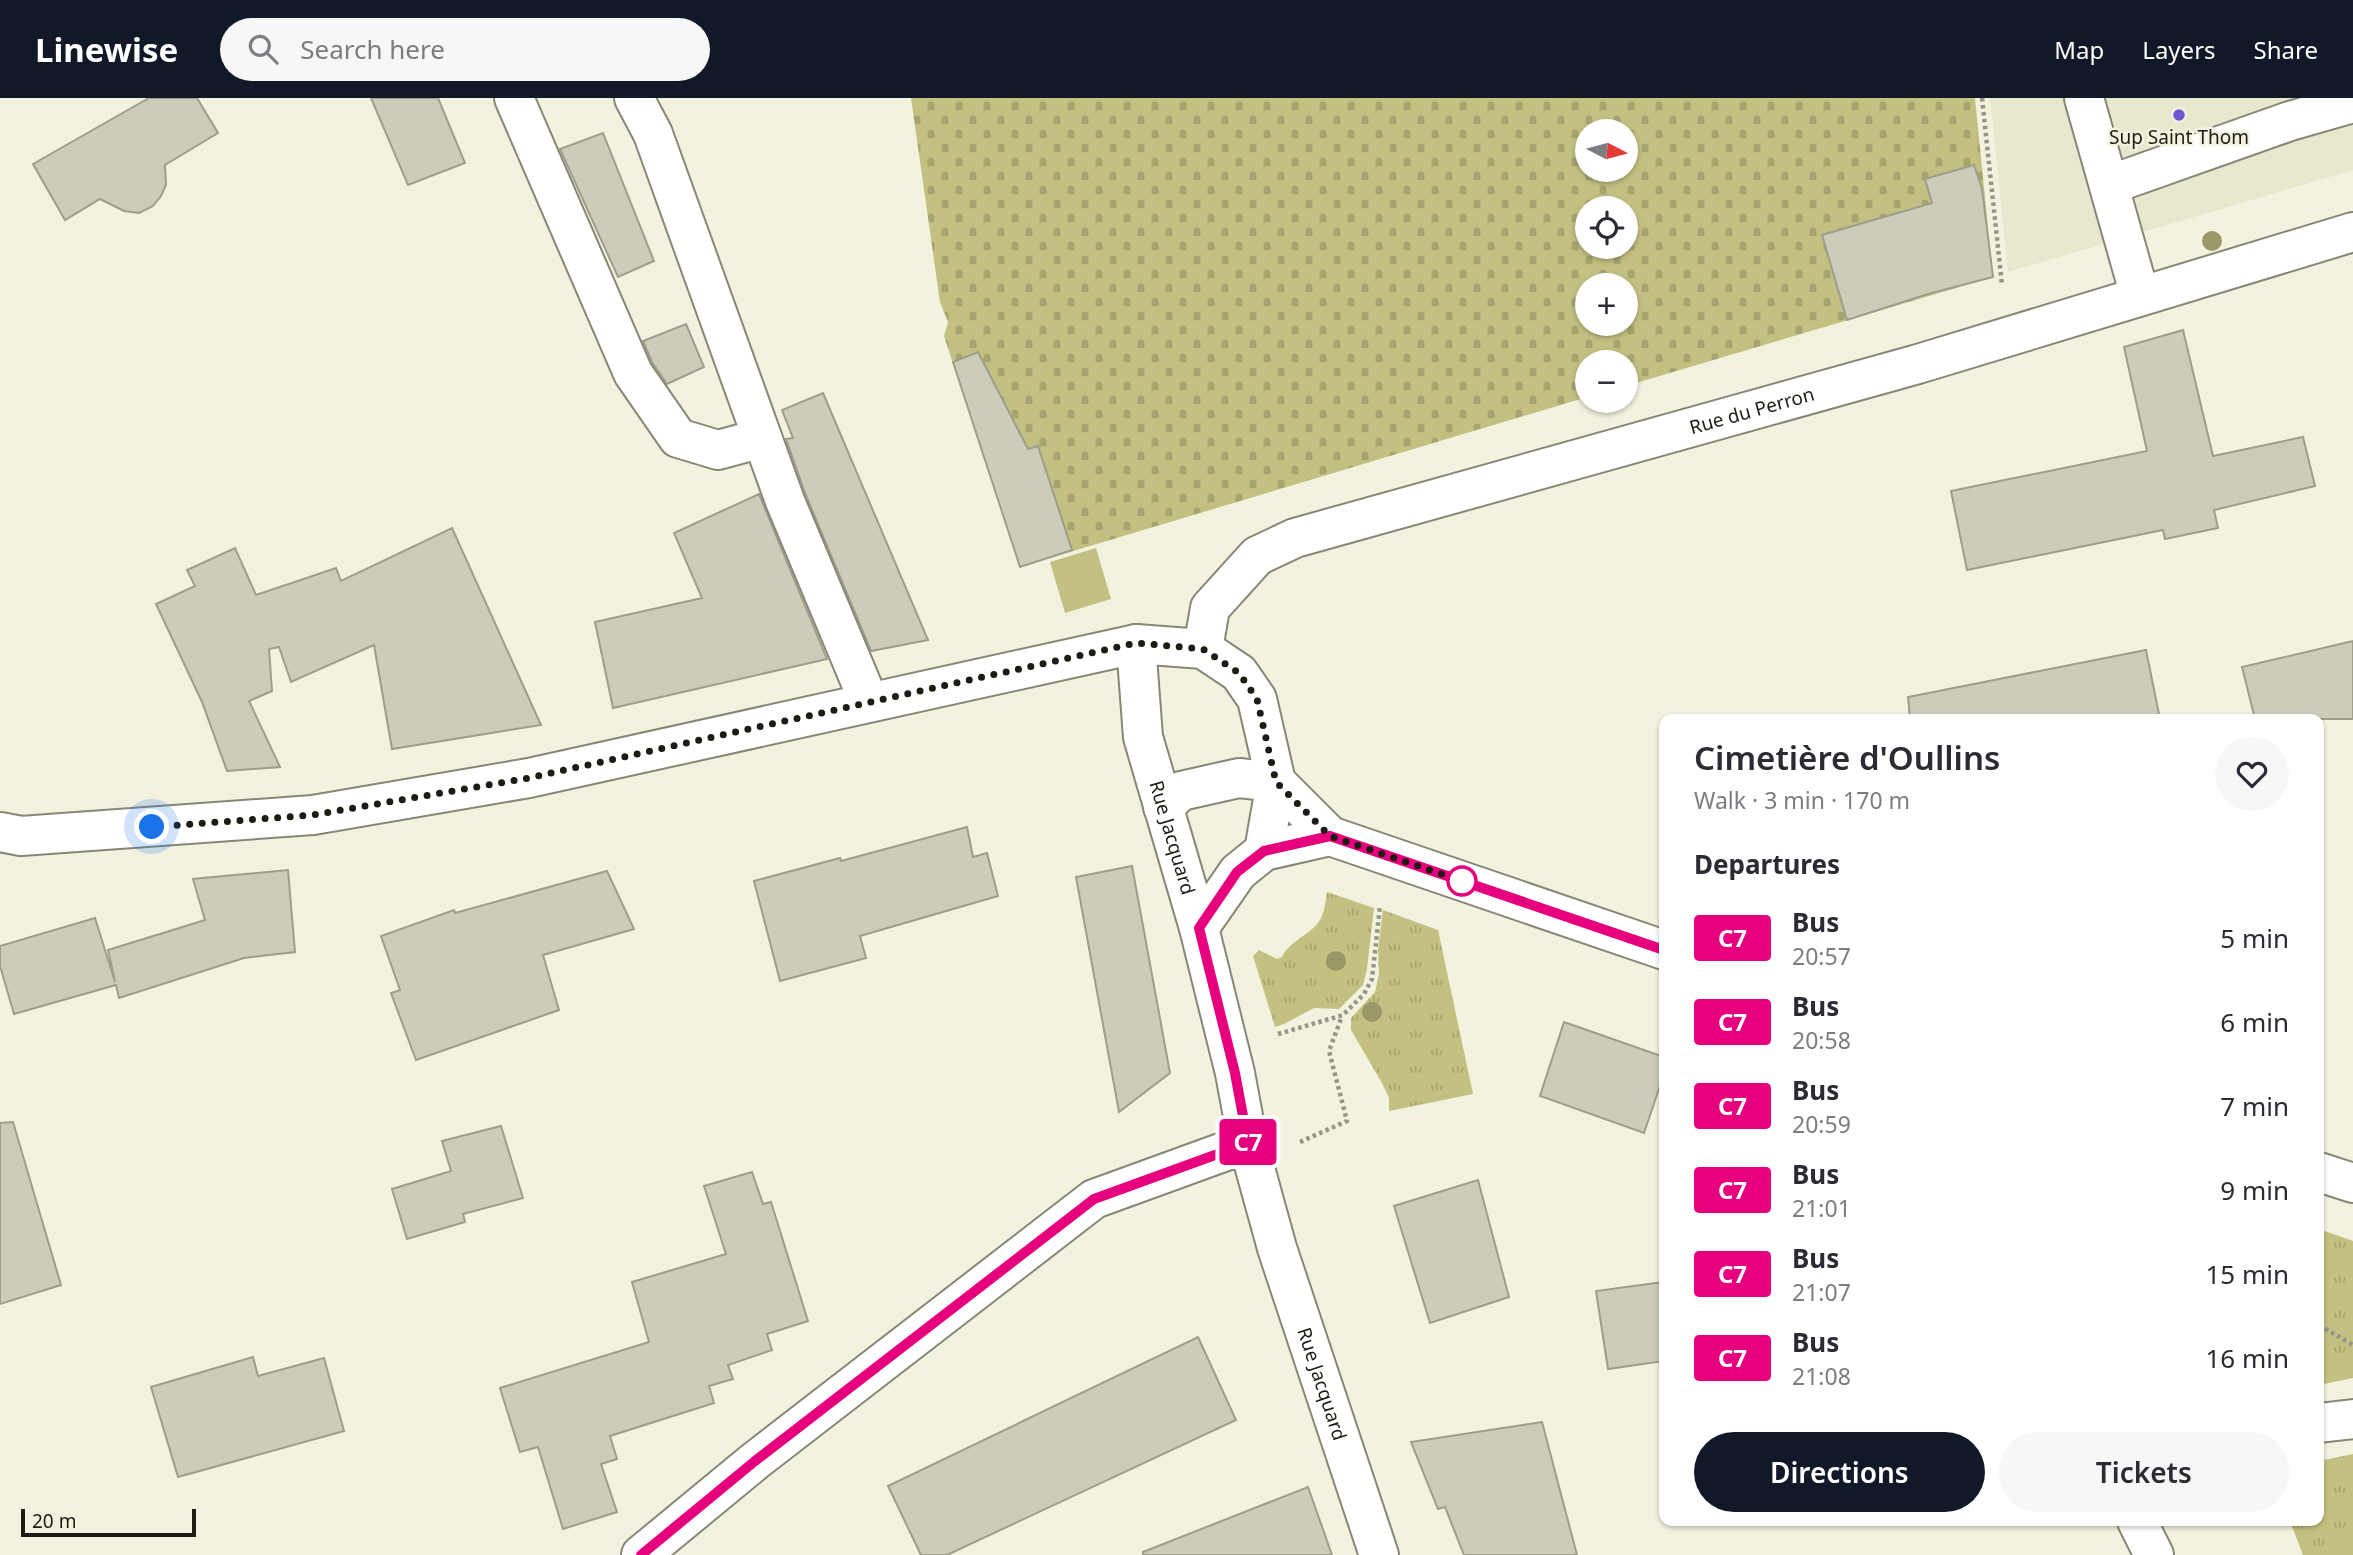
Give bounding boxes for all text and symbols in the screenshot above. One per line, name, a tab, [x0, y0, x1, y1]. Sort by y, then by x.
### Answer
search box	[220, 18, 710, 81]
text: Linewise	[35, 27, 178, 72]
icon: search	[244, 30, 282, 68]
text: Search here	[300, 31, 445, 67]
text: Map	[2054, 33, 2104, 66]
text: Layers	[2142, 33, 2216, 66]
text: Share	[2254, 33, 2318, 66]
marker: Sup Saint Thom	[2171, 107, 2187, 123]
north arrow	[1575, 119, 1638, 182]
map controls	[1575, 119, 1638, 413]
place label: Sup Saint Thom	[2109, 124, 2249, 150]
button: locate	[1575, 196, 1638, 259]
button: +	[1575, 273, 1638, 336]
button: −	[1575, 350, 1638, 413]
street label: Rue du Perron	[1686, 381, 1817, 440]
text: Cimetière d'Oullins	[1694, 735, 2000, 780]
button: heart	[2215, 737, 2289, 811]
street label: Rue Jacquard	[1143, 777, 1201, 898]
text: Walk · 3 min · 170 m	[1694, 784, 1910, 816]
your location	[134, 809, 169, 844]
text: Departures	[1694, 846, 1840, 882]
unlabelled marker	[1447, 866, 1477, 896]
text: Bus	[1792, 904, 1839, 940]
text: 5 min	[2220, 920, 2289, 956]
text: C7	[1718, 921, 1747, 954]
text: 20:57	[1792, 940, 1851, 972]
text: Bus	[1792, 988, 1839, 1024]
text: 6 min	[2220, 1004, 2289, 1040]
text: C7	[1718, 1005, 1747, 1038]
text: 20:58	[1792, 1024, 1851, 1056]
text: Bus	[1792, 1072, 1839, 1108]
text: 7 min	[2220, 1088, 2289, 1124]
text: C7	[1718, 1089, 1747, 1122]
text: 20:59	[1792, 1108, 1851, 1140]
line badge: C7	[1216, 1119, 1280, 1165]
text: C7	[1233, 1125, 1263, 1158]
text: Bus	[1792, 1156, 1839, 1192]
text: 9 min	[2220, 1172, 2289, 1208]
text: C7	[1718, 1173, 1747, 1206]
text: 21:01	[1792, 1192, 1851, 1224]
text: Bus	[1792, 1240, 1839, 1276]
text: 15 min	[2205, 1256, 2289, 1292]
text: C7	[1718, 1257, 1747, 1290]
text: 21:07	[1792, 1276, 1851, 1308]
street label: Rue Jacquard	[1291, 1324, 1353, 1444]
text: Bus	[1792, 1324, 1839, 1360]
text: 16 min	[2205, 1340, 2289, 1376]
text: C7	[1718, 1341, 1747, 1374]
text: 21:08	[1792, 1360, 1851, 1392]
button: Directions	[1694, 1432, 1985, 1512]
button: Tickets	[1999, 1432, 2289, 1512]
scale bar	[21, 1506, 196, 1538]
text: 20 m	[32, 1508, 76, 1534]

